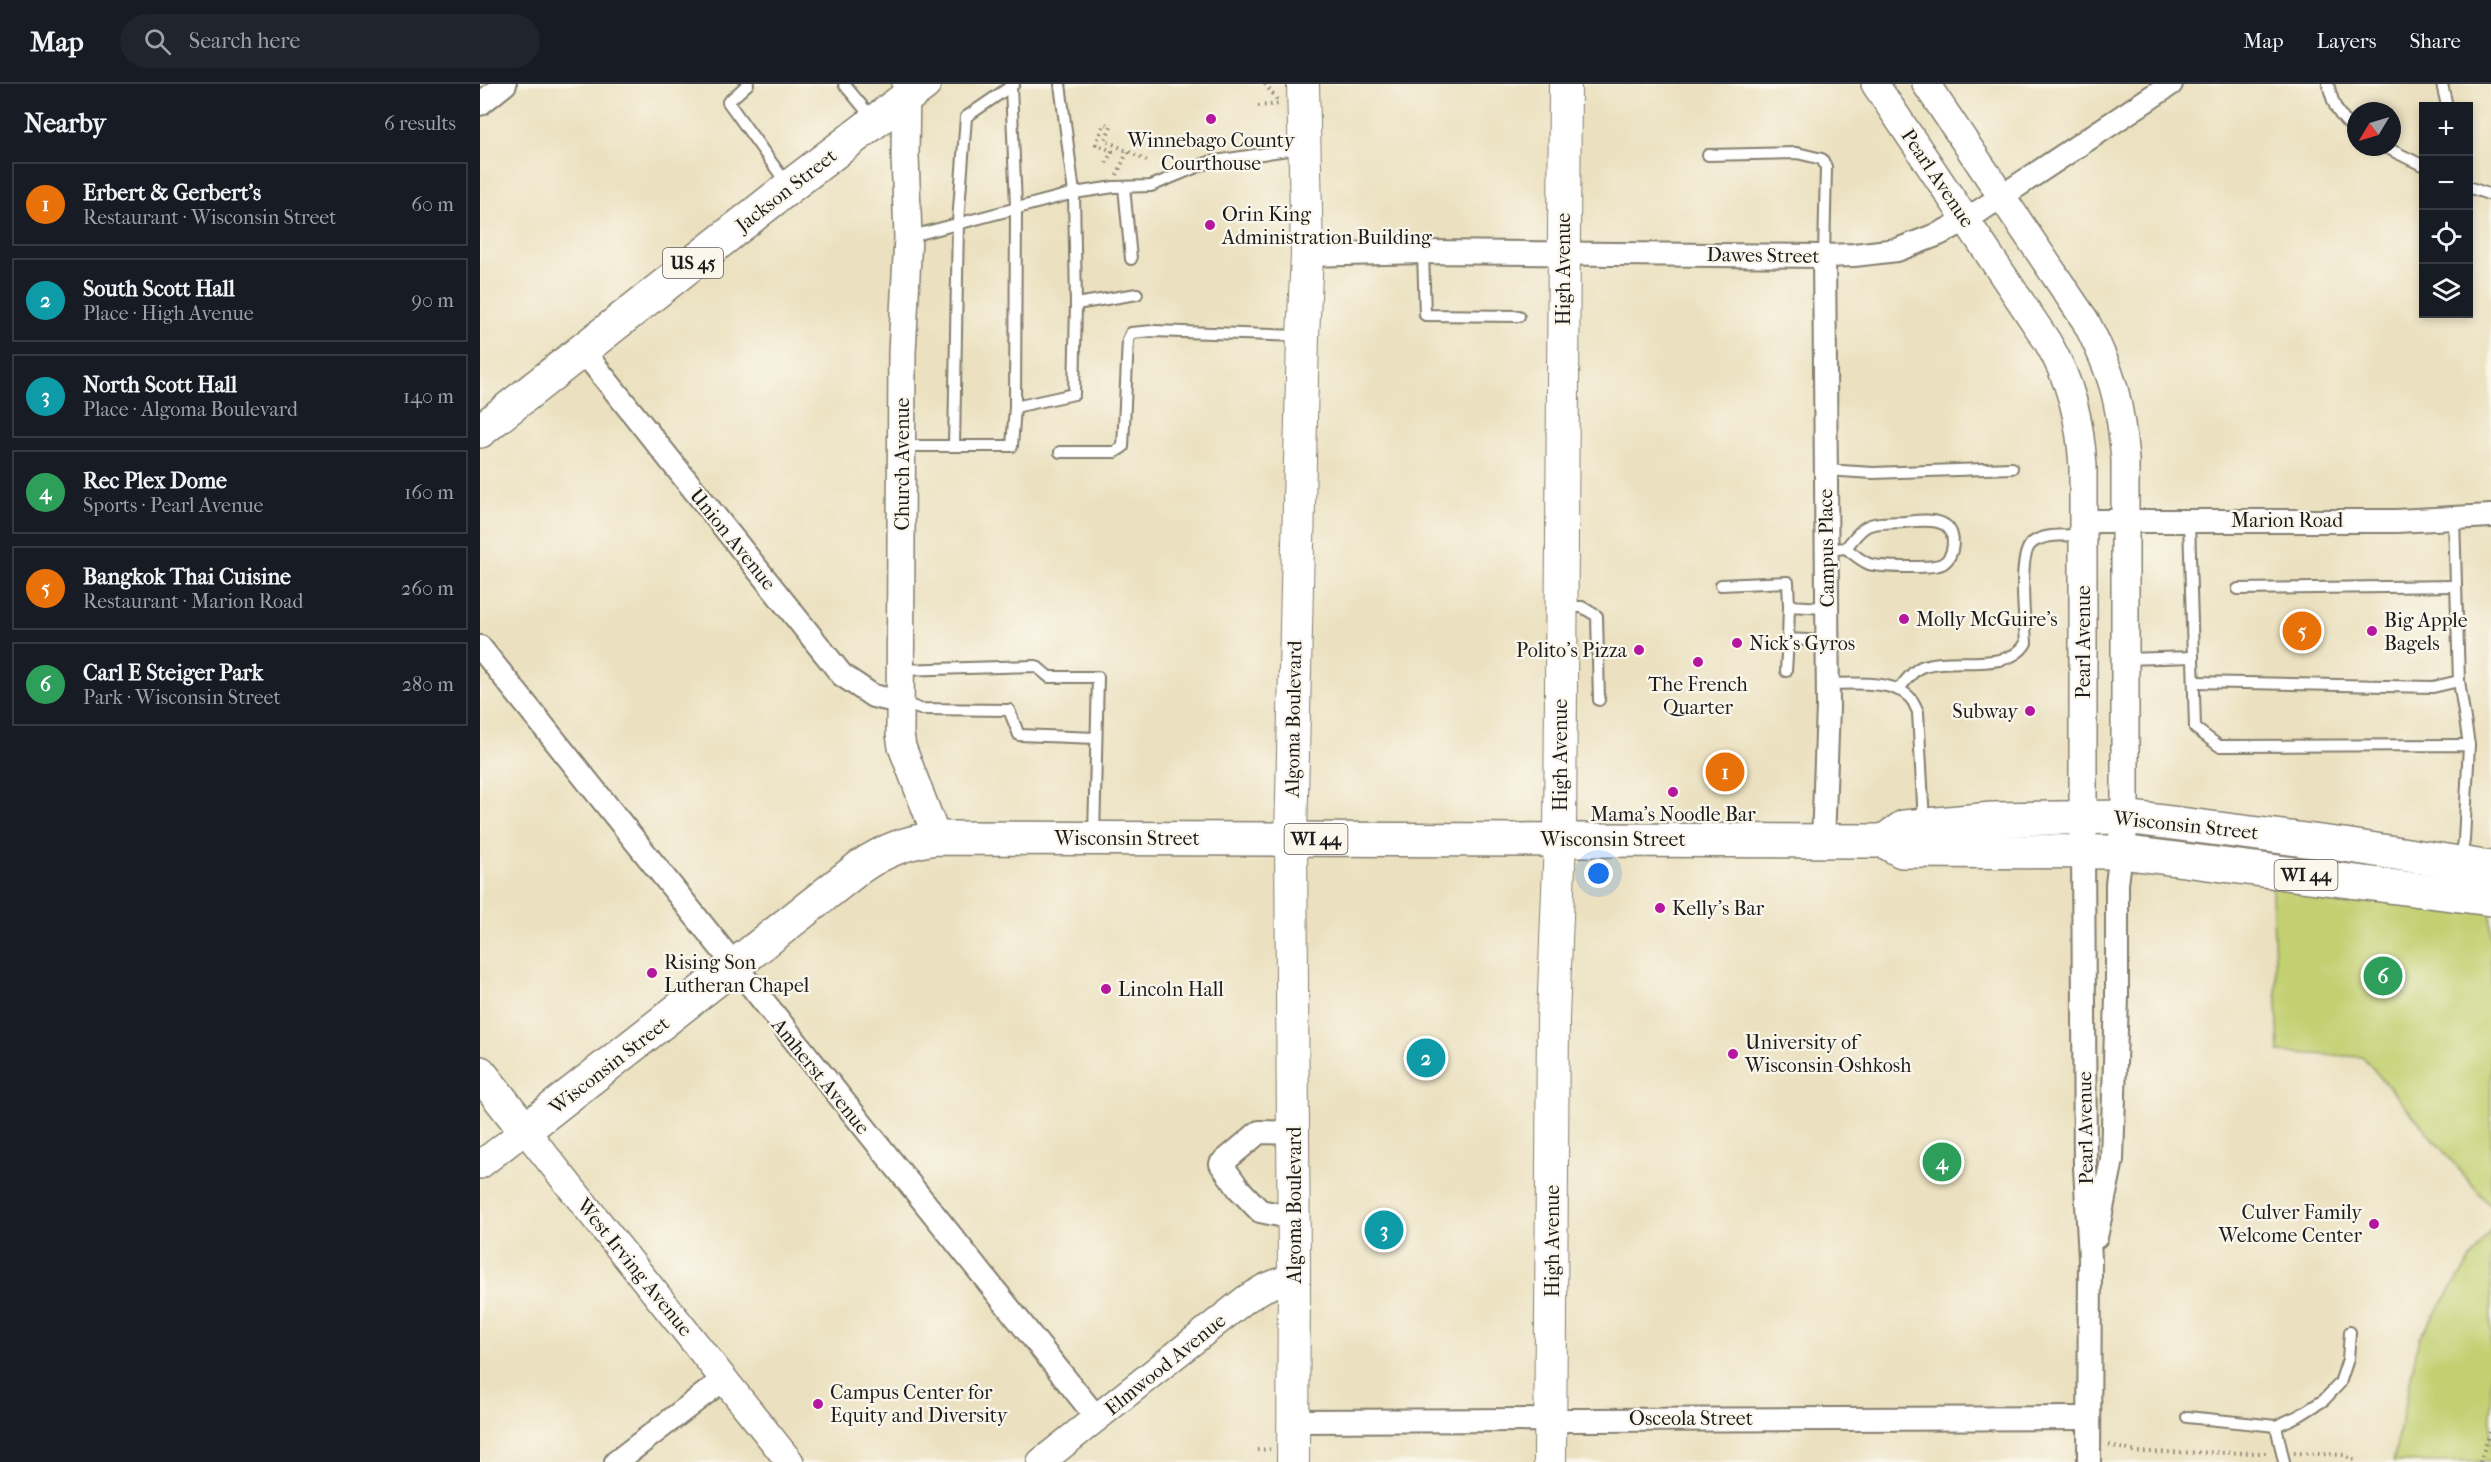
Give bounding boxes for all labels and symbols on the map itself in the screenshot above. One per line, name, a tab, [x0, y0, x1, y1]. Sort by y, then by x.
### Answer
north arrow	[2347, 102, 2401, 156]
marker: Winnebago County Courthouse	[1204, 112, 1218, 126]
street label: Pearl Avenue	[1896, 125, 1979, 232]
place label: Winnebago County Courthouse	[1126, 129, 1296, 175]
street label: Jackson Street	[730, 144, 841, 238]
place label: Orin King Administration Building	[1221, 203, 1432, 249]
street label: High Avenue	[1552, 213, 1575, 325]
marker: Orin King Administration Building	[1203, 218, 1217, 232]
street label: Dawes Street	[1706, 243, 1820, 268]
road number: US 45	[663, 248, 723, 278]
street label: Church Avenue	[891, 397, 914, 531]
street label: Union Avenue	[685, 484, 780, 595]
street label: Campus Place	[1814, 488, 1839, 607]
street label: Marion Road	[2231, 509, 2344, 532]
street label: Pearl Avenue	[2072, 585, 2095, 699]
place label: Molly McGuire's	[1916, 608, 2058, 631]
pin: 5	[2282, 608, 2322, 654]
place label: Big Apple Bagels	[2384, 609, 2468, 655]
marker: Molly McGuire's	[1897, 612, 1911, 626]
marker: Big Apple Bagels	[2365, 624, 2379, 638]
place label: Nick's Gyros	[1749, 632, 1855, 655]
marker: Nick's Gyros	[1730, 636, 1744, 650]
street label: Algoma Boulevard	[1281, 639, 1306, 799]
place label: Polito's Pizza	[1516, 639, 1628, 662]
marker: Polito's Pizza	[1632, 643, 1646, 657]
marker: The French Quarter	[1691, 655, 1705, 669]
place label: The French Quarter	[1648, 673, 1749, 719]
street label: High Avenue	[1549, 699, 1572, 811]
place label: Subway	[1952, 700, 2019, 723]
marker: Subway	[2023, 704, 2037, 718]
pin: 1	[1706, 750, 1744, 794]
marker: Mama's Noodle Bar	[1666, 785, 1680, 799]
place label: Mama's Noodle Bar	[1590, 803, 1756, 826]
street label: Wisconsin Street	[2112, 806, 2259, 845]
road number: WI 44	[1284, 824, 1348, 854]
street label: Wisconsin Street	[1053, 827, 1200, 850]
street label: Wisconsin Street	[1539, 828, 1686, 851]
your location	[1584, 859, 1613, 888]
road number: WI 44	[2274, 860, 2338, 890]
place label: Kelly's Bar	[1672, 897, 1765, 920]
marker: Kelly's Bar	[1653, 901, 1667, 915]
place label: Rising Son Lutheran Chapel	[664, 951, 810, 997]
pin: 6	[2364, 954, 2402, 998]
marker: Rising Son Lutheran Chapel	[645, 966, 659, 980]
place label: Lincoln Hall	[1118, 978, 1224, 1001]
marker: Lincoln Hall	[1099, 982, 1113, 996]
street label: Wisconsin Street	[544, 1012, 674, 1120]
street label: Amherst Avenue	[766, 1013, 874, 1139]
place label: University of Wisconsin-Oshkosh	[1744, 1031, 1912, 1077]
pin: 2	[1406, 1036, 1446, 1080]
marker: University of Wisconsin-Oshkosh	[1726, 1047, 1740, 1061]
street label: Pearl Avenue	[2073, 1071, 2098, 1185]
street label: Algoma Boulevard	[1283, 1125, 1306, 1284]
pin: 4	[1922, 1140, 1962, 1184]
street label: High Avenue	[1541, 1185, 1564, 1297]
street label: West Irving Avenue	[571, 1193, 697, 1341]
place label: Culver Family Welcome Center	[2218, 1201, 2363, 1247]
pin: 3	[1364, 1208, 1404, 1252]
marker: Culver Family Welcome Center	[2367, 1217, 2381, 1231]
street label: Elmwood Avenue	[1100, 1309, 1230, 1420]
place label: Campus Center for Equity and Diversity	[830, 1381, 1009, 1427]
marker: Campus Center for Equity and Diversity	[811, 1397, 825, 1411]
street label: Osceola Street	[1629, 1407, 1753, 1430]

